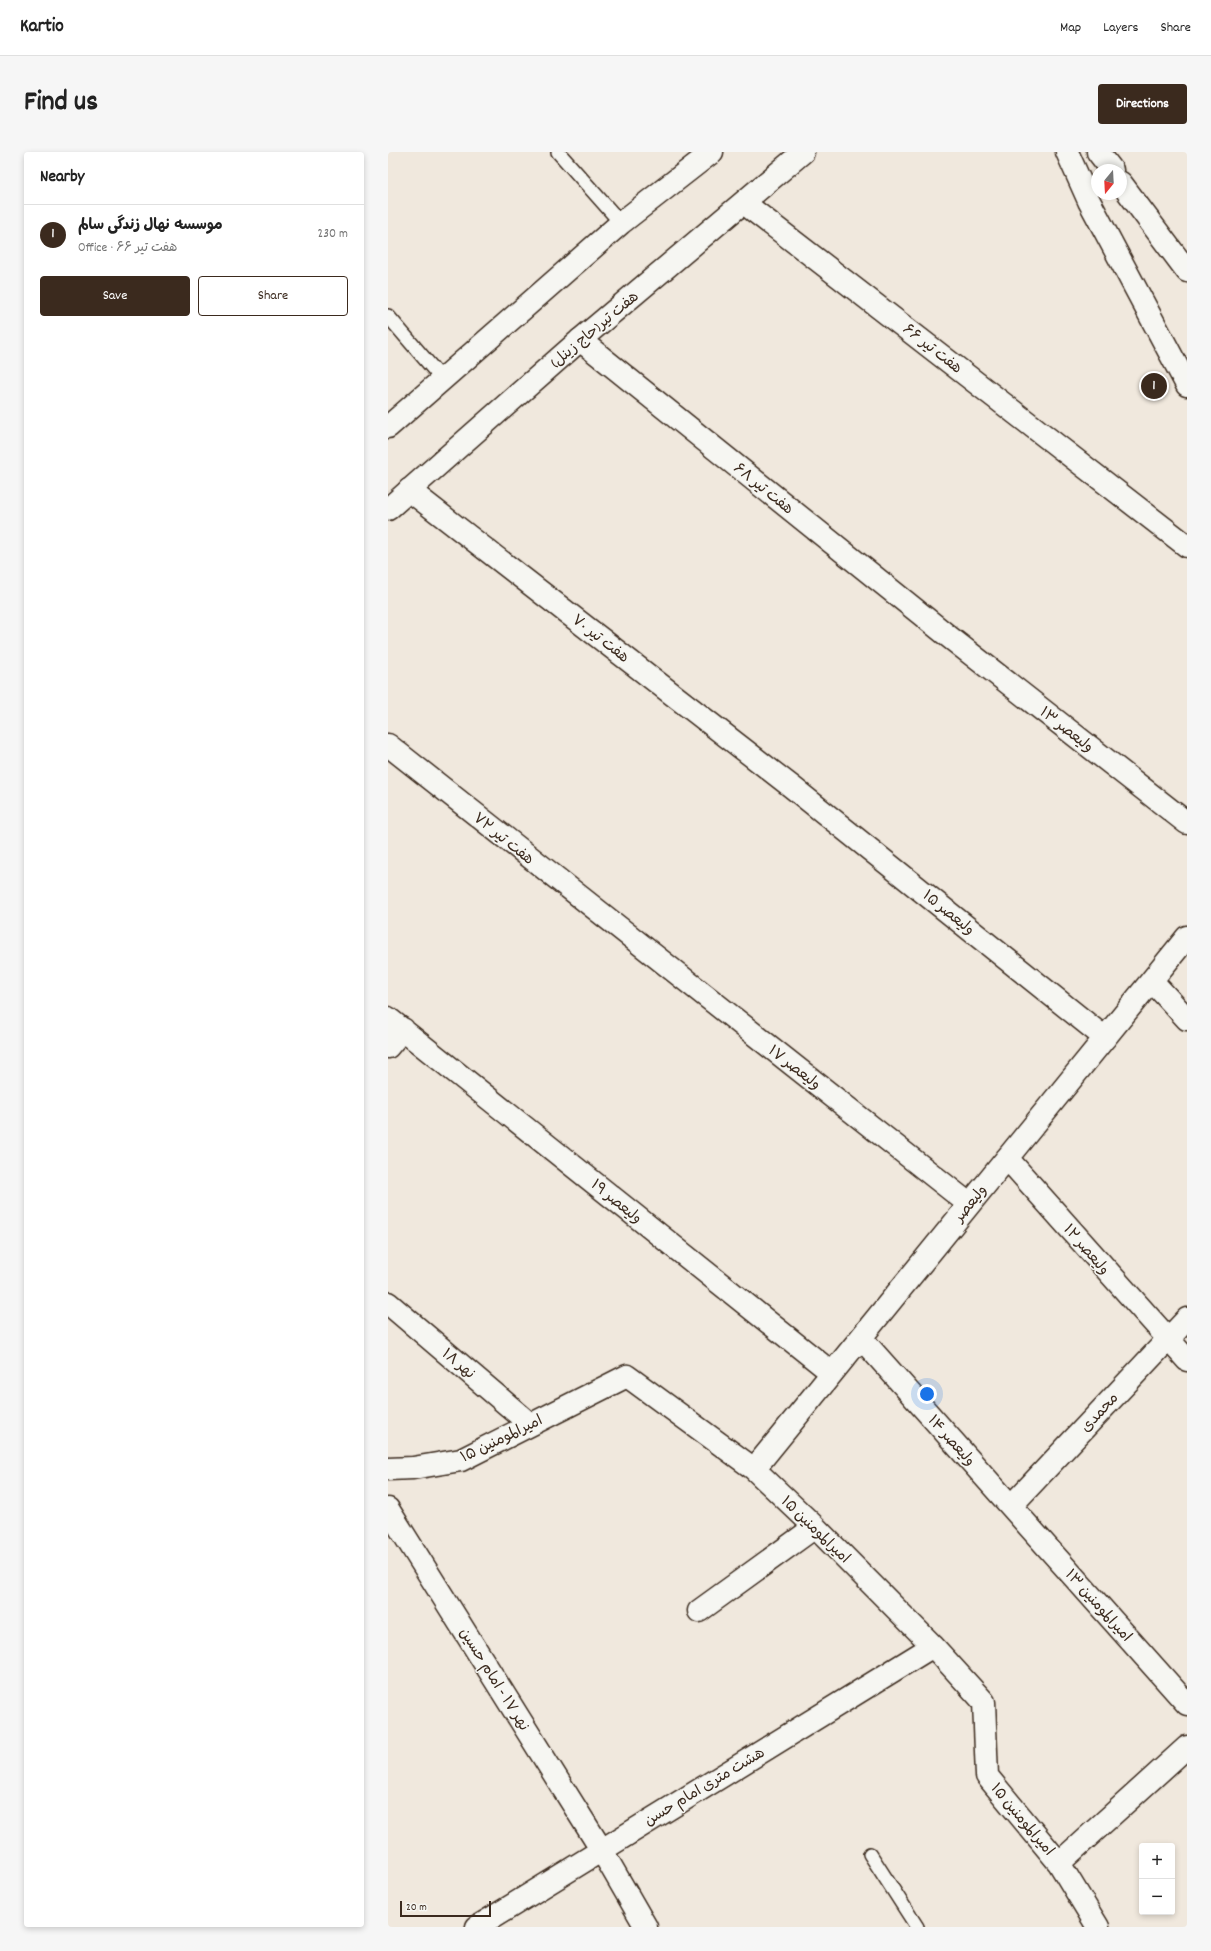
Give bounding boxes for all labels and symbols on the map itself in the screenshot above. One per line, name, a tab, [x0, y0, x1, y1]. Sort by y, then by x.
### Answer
north arrow	[1091, 164, 1127, 200]
street label: هفت تیر(حاج زینل)	[546, 287, 644, 374]
street label: هفت تیر ۶۶	[897, 319, 966, 380]
pin: 1	[1141, 371, 1167, 401]
street label: هفت تیر ۶۸	[728, 458, 798, 521]
street label: هفت تیر ۷۰	[566, 610, 633, 669]
street label: ولیعصر ۱۳	[1034, 702, 1098, 759]
street label: هفت تیر ۷۲	[467, 808, 538, 871]
street label: ولیعصر ۱۵	[917, 886, 979, 941]
street label: ولیعصر ۱۷	[763, 1041, 825, 1096]
street label: ولیعصر ۱۹	[585, 1175, 646, 1230]
street label: ولیعصر	[948, 1181, 993, 1229]
street label: ولیعصر ۱۲	[1057, 1220, 1114, 1281]
street label: نهر ۱۸	[436, 1344, 479, 1385]
your location	[917, 1384, 937, 1404]
street label: محمدی	[1076, 1388, 1125, 1438]
street label: امیرالمومنین ۱۵	[457, 1410, 547, 1469]
street label: ولیعصر ۱۴	[921, 1411, 980, 1472]
street label: امیرالمومنین ۱۵	[775, 1492, 854, 1569]
street label: امیرالمومنین ۱۳	[1059, 1565, 1136, 1648]
street label: نهر ۱۷ - امام حسین	[453, 1624, 534, 1736]
street label: هشت متری امام حسن	[640, 1743, 770, 1833]
street label: امیرالمومنین ۱۵	[984, 1779, 1059, 1862]
scale bar	[400, 1899, 491, 1918]

